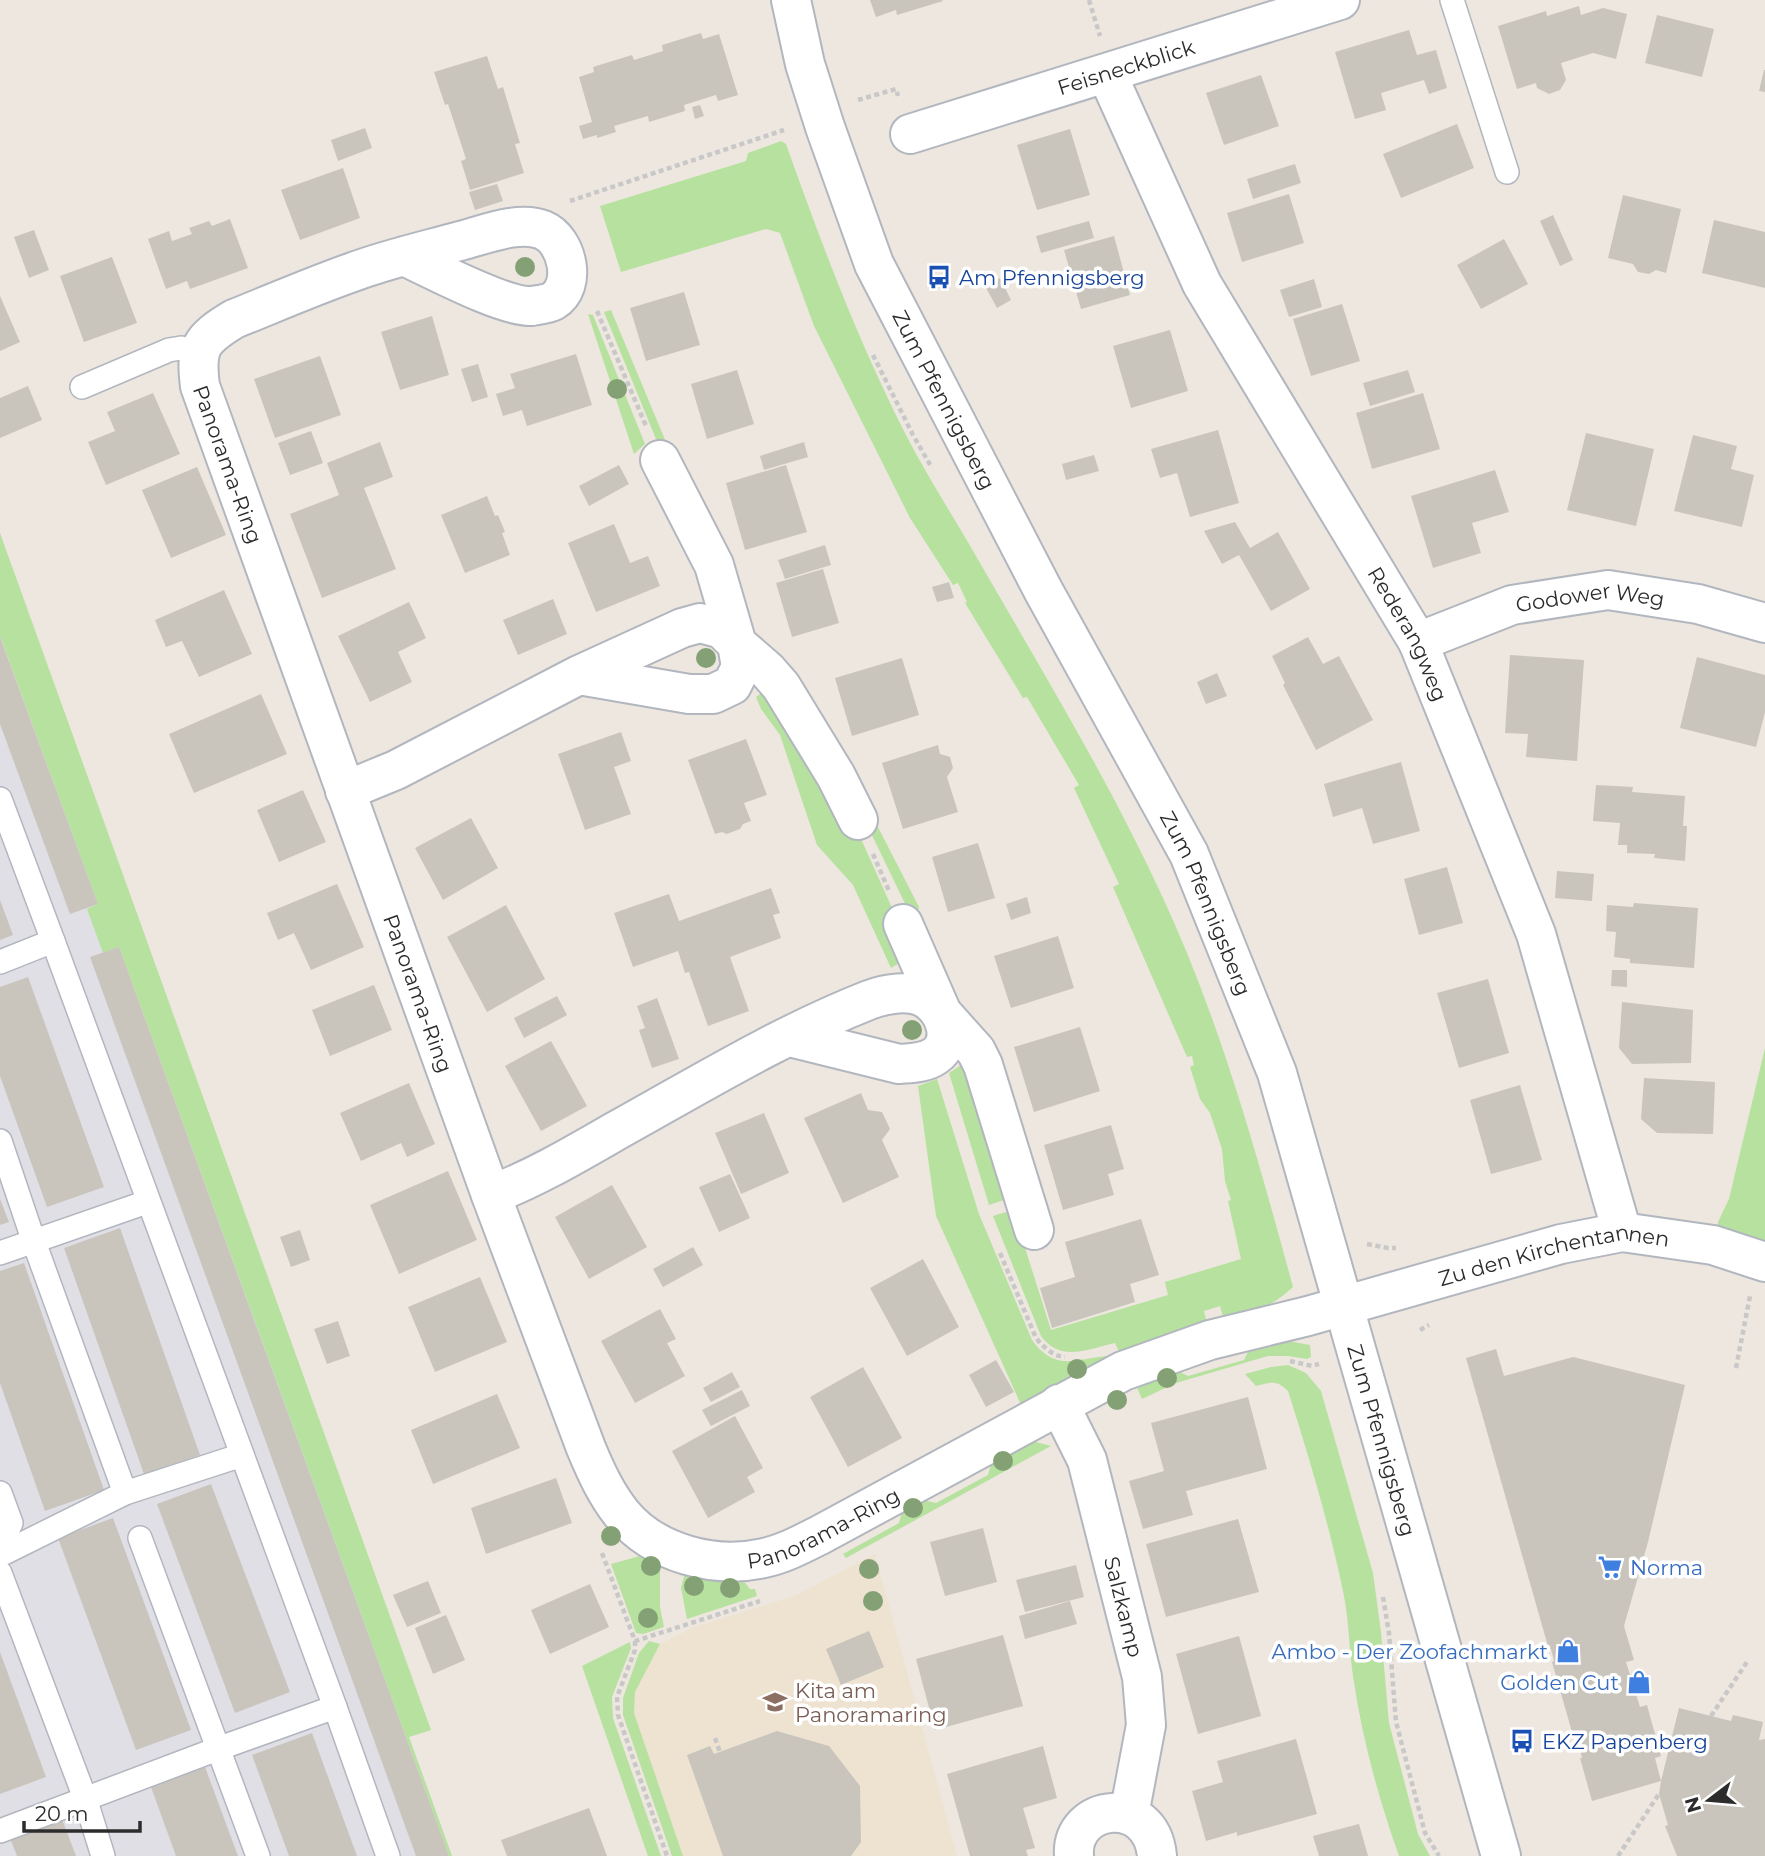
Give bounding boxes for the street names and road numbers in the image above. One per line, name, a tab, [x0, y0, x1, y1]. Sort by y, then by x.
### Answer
street label: Feisneckblick	[1054, 34, 1198, 100]
street label: Zum Pfennigsberg	[888, 306, 1001, 494]
street label: Panorama-Ring	[188, 382, 268, 547]
street label: Rederangweg	[1363, 562, 1453, 705]
street label: Godower Weg	[1514, 577, 1666, 617]
street label: Zum Pfennigsberg	[1155, 807, 1257, 999]
street label: Panorama-Ring	[378, 910, 458, 1076]
street label: Zu den Kirchentannen	[1435, 1218, 1671, 1291]
street label: Zum Pfennigsberg	[1343, 1341, 1421, 1539]
street label: Panorama-Ring	[745, 1482, 904, 1573]
street label: Salzkamp	[1099, 1554, 1149, 1660]

